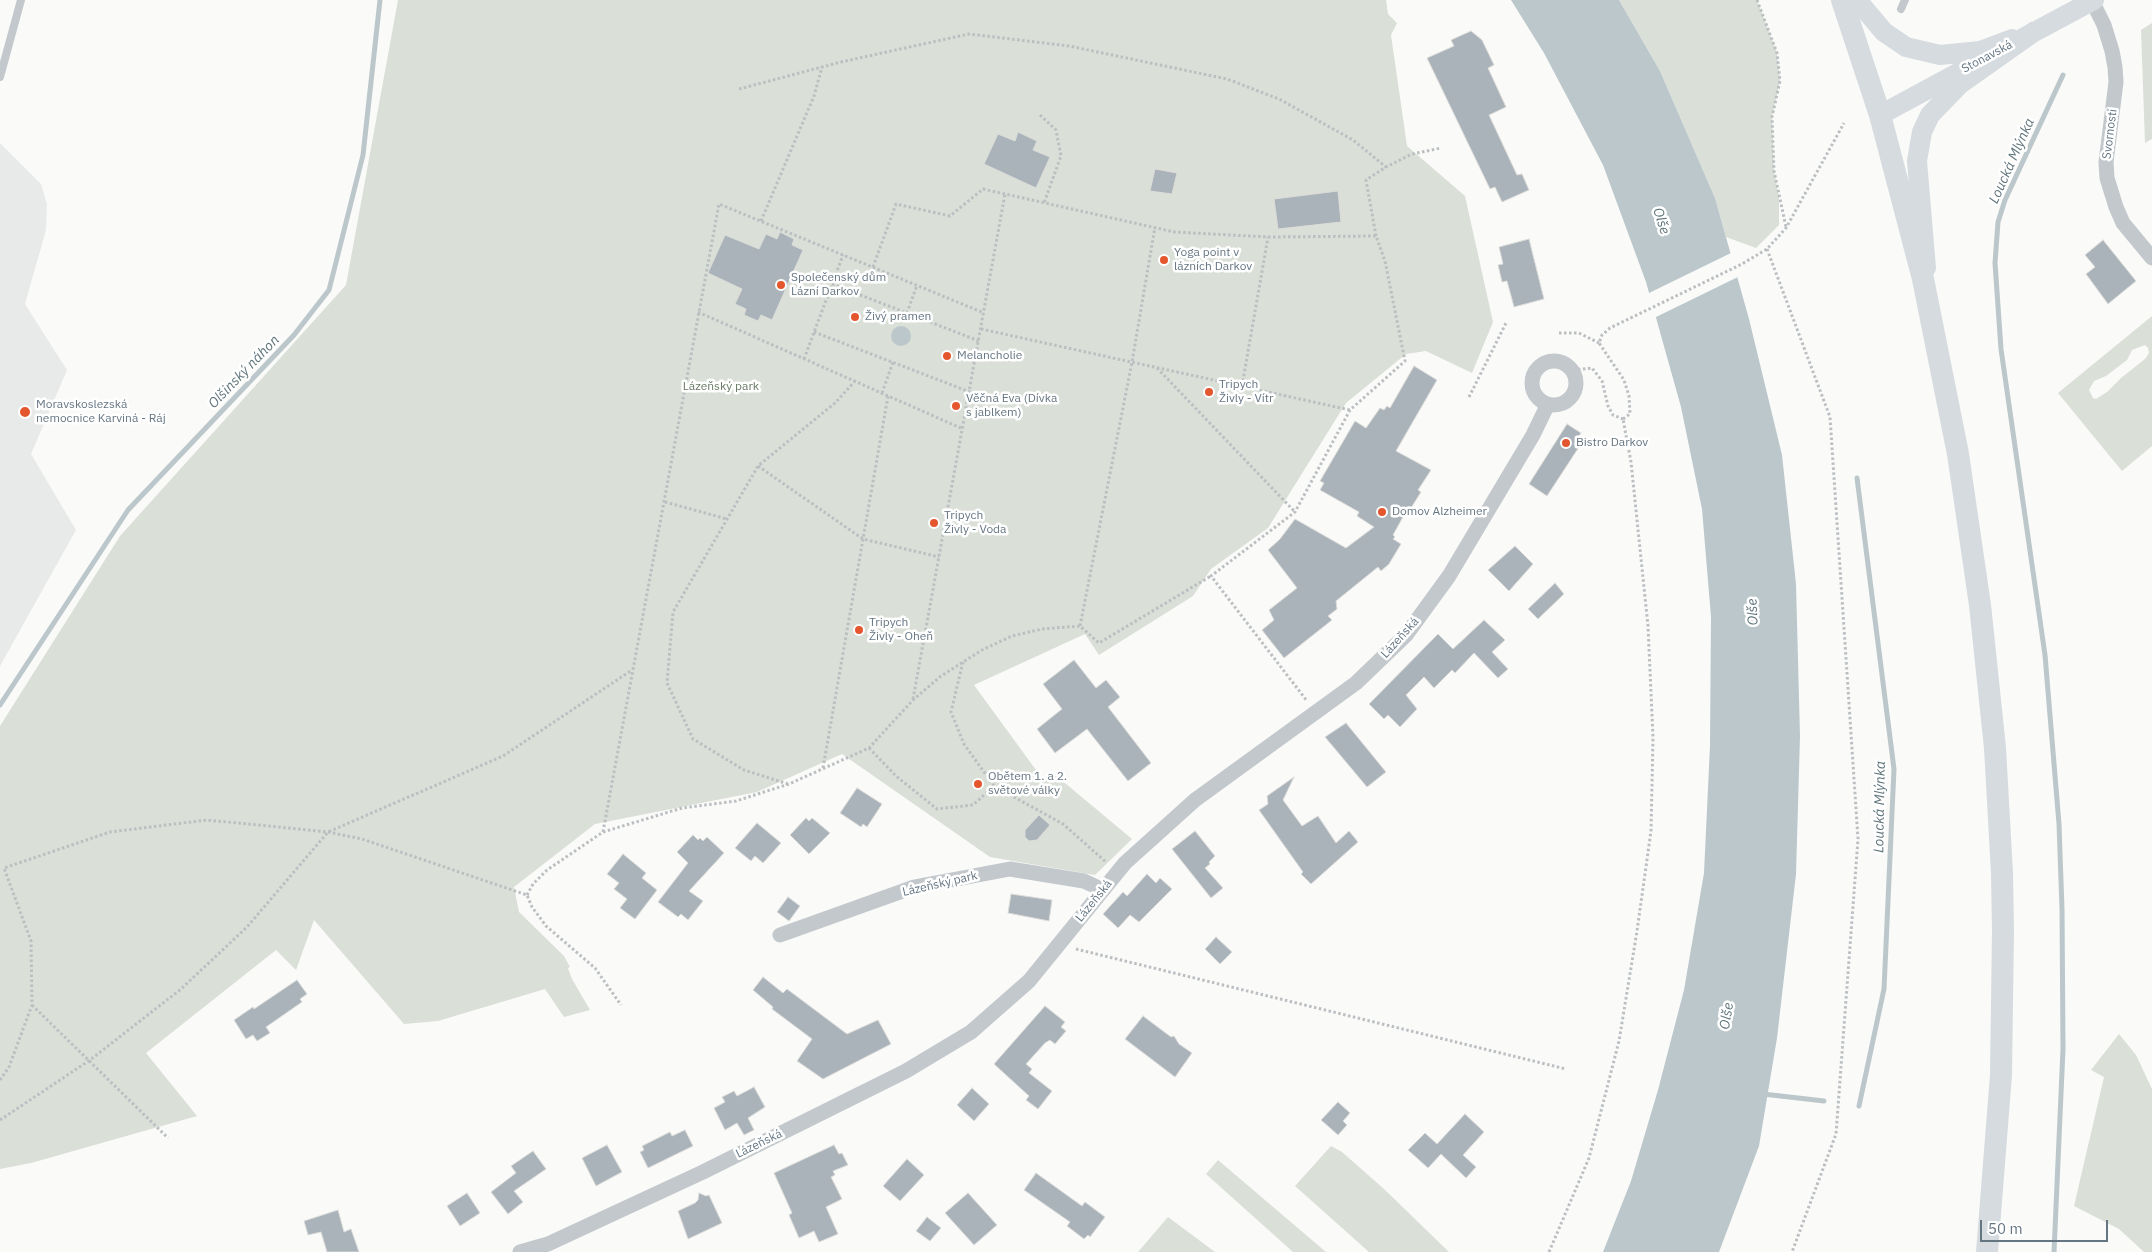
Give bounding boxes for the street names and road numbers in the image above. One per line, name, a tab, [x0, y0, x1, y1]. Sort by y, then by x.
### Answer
street label: Stonavská	[1959, 38, 2015, 76]
street label: Svornosti	[2100, 108, 2120, 160]
street label: Lázeňská	[1378, 615, 1422, 661]
street label: Lázeňský park	[901, 868, 979, 900]
street label: Lázeňská	[1073, 877, 1115, 925]
street label: Lázeňská	[733, 1127, 785, 1161]

